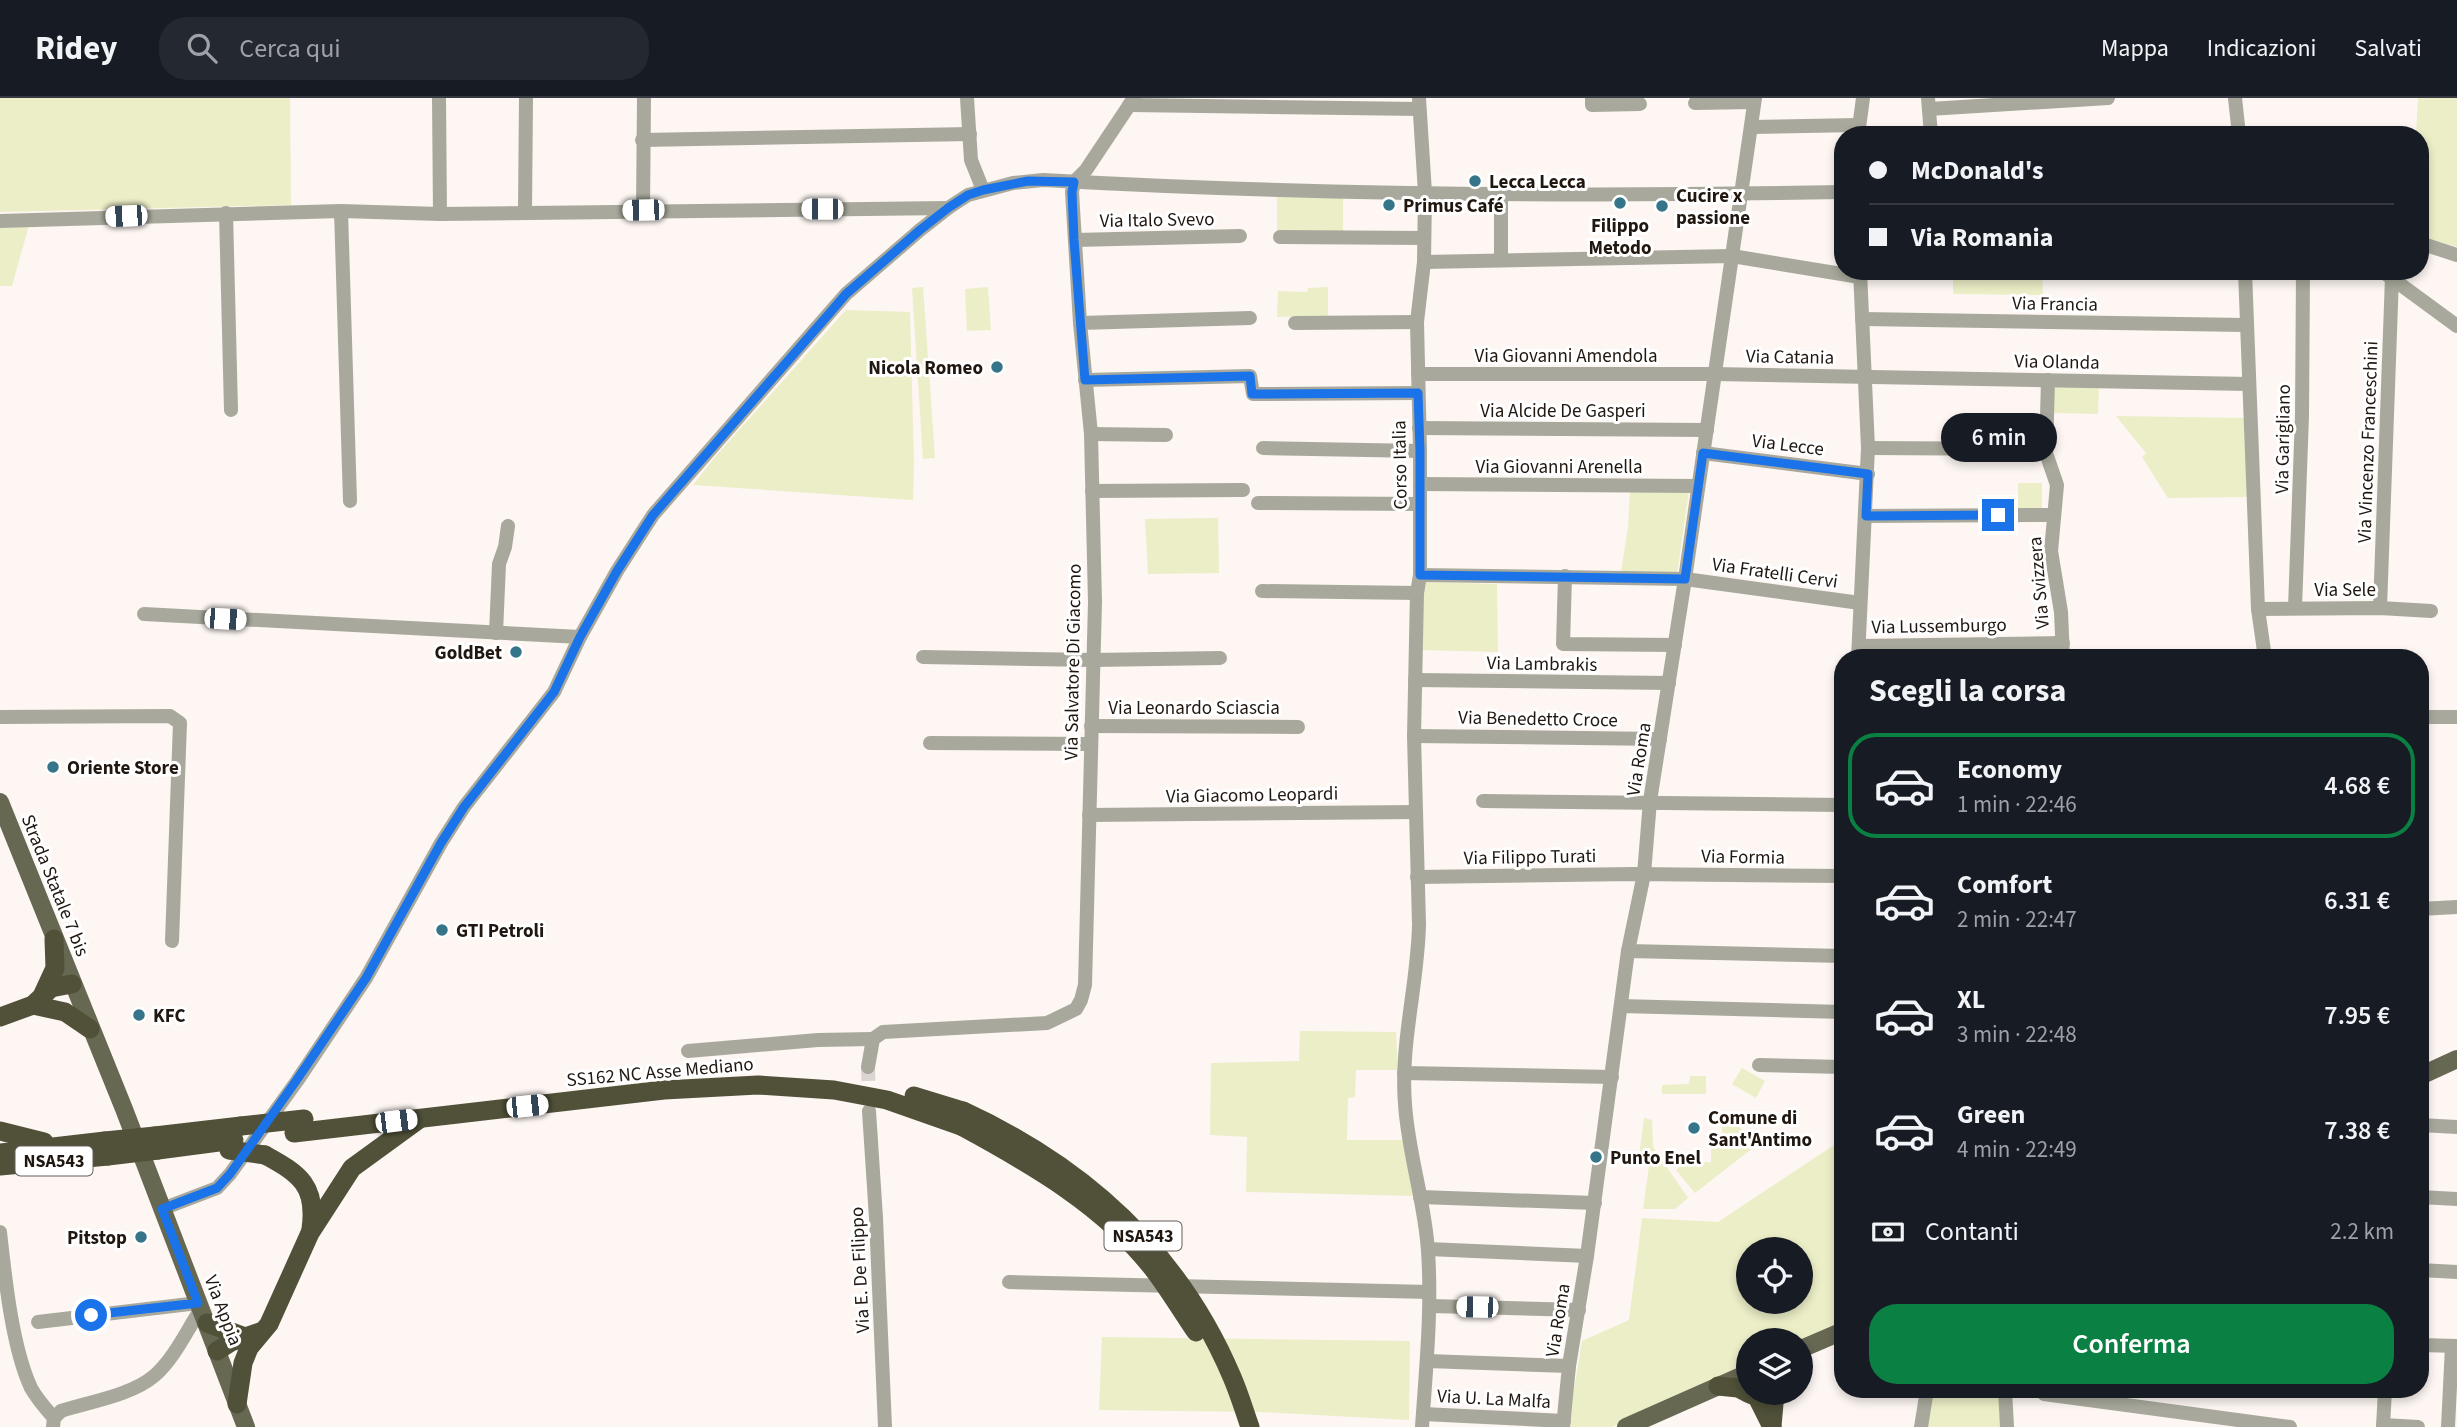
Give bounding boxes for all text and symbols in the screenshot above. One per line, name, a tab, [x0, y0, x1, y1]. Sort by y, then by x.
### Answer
search box	[159, 17, 649, 80]
text: Ridey	[35, 25, 117, 72]
icon: search	[183, 29, 221, 67]
text: Cerca qui	[239, 30, 341, 67]
text: Mappa	[2101, 31, 2169, 66]
text: Indicazioni	[2207, 31, 2316, 66]
text: Salvati	[2354, 31, 2422, 66]
text: McDonald's	[1911, 152, 2044, 189]
place label: Lecca Lecca	[1489, 169, 1586, 196]
marker: Lecca Lecca	[1467, 173, 1483, 189]
place label: Cucire x passione	[1676, 183, 1750, 232]
place label: Primus Café	[1403, 193, 1504, 220]
marker: Filippo Metodo	[1612, 195, 1628, 211]
marker: Primus Café	[1381, 197, 1397, 213]
marker: Cucire x passione	[1654, 198, 1670, 214]
car	[622, 199, 665, 221]
car	[802, 199, 844, 220]
car	[105, 205, 148, 227]
street label: Via Italo Svevo	[1099, 206, 1215, 235]
place label: Filippo Metodo	[1588, 213, 1652, 262]
text: Via Romania	[1911, 219, 2053, 256]
street label: Via Francia	[2012, 290, 2098, 319]
street label: Via Vincenzo Franceschini	[2351, 341, 2386, 544]
street label: Via Giovanni Amendola	[1475, 343, 1657, 370]
street label: Via Catania	[1746, 343, 1834, 372]
street label: Via Olanda	[2014, 348, 2100, 377]
place label: Nicola Romeo	[868, 355, 983, 382]
marker: Nicola Romeo	[989, 359, 1005, 375]
street label: Via Garigliano	[2269, 384, 2298, 494]
street label: Via Alcide De Gasperi	[1480, 398, 1646, 425]
callout: 6 min	[1940, 414, 2056, 462]
street label: Corso Italia	[1386, 420, 1415, 510]
text: 6 min	[1972, 421, 2026, 454]
street label: Via Lecce	[1750, 428, 1825, 463]
street label: Via Giovanni Arenella	[1475, 454, 1643, 481]
route end	[1982, 499, 2014, 531]
street label: Via Svizzera	[2022, 536, 2057, 630]
street label: Via Fratelli Cervi	[1710, 551, 1840, 596]
street label: Via Salvatore Di Giacomo	[1058, 563, 1089, 761]
street label: Via Sele	[2314, 577, 2376, 604]
car	[204, 607, 247, 631]
street label: Via Lussemburgo	[1871, 612, 2007, 641]
place label: GoldBet	[435, 640, 502, 667]
marker: GoldBet	[508, 644, 524, 660]
street label: Via Lambrakis	[1486, 650, 1598, 679]
text: Scegli la corsa	[1869, 668, 2066, 714]
street label: Via Leonardo Sciascia	[1108, 695, 1280, 722]
street label: Via Benedetto Croce	[1458, 705, 1618, 734]
street label: Via Roma	[1620, 721, 1659, 798]
text: Economy	[1957, 751, 2062, 788]
icon: car	[1873, 754, 1936, 817]
place label: Oriente Store	[67, 755, 179, 782]
marker: Oriente Store	[45, 759, 61, 775]
text: 4.68 €	[2324, 767, 2390, 804]
street label: Via Giacomo Leopardi	[1166, 780, 1338, 811]
text: 1 min · 22:46	[1957, 788, 2077, 821]
street label: Strada Statale 7 bis	[14, 811, 95, 961]
street label: Via Filippo Turati	[1463, 843, 1597, 872]
street label: Via Formia	[1701, 843, 1785, 872]
text: Comfort	[1957, 866, 2052, 903]
icon: car	[1873, 869, 1936, 932]
text: 6.31 €	[2324, 882, 2390, 919]
text: 2 min · 22:47	[1957, 903, 2077, 936]
place label: GTI Petroli	[456, 918, 544, 945]
marker: GTI Petroli	[434, 922, 450, 938]
text: XL	[1957, 981, 1985, 1018]
icon: car	[1873, 984, 1936, 1047]
text: 7.95 €	[2324, 997, 2390, 1034]
place label: KFC	[153, 1003, 186, 1030]
marker: KFC	[131, 1007, 147, 1023]
text: 3 min · 22:48	[1957, 1018, 2077, 1051]
street label: SS162 NC Asse Mediano	[565, 1051, 755, 1094]
car	[506, 1093, 549, 1119]
text: Green	[1957, 1096, 2025, 1133]
icon: car	[1873, 1099, 1936, 1162]
place label: Comune di Sant'Antimo	[1708, 1105, 1812, 1154]
car	[374, 1108, 419, 1134]
text: 7.38 €	[2324, 1112, 2390, 1149]
marker: Comune di Sant'Antimo	[1686, 1120, 1702, 1136]
text: 4 min · 22:49	[1957, 1133, 2077, 1166]
place label: Punto Enel	[1610, 1145, 1701, 1172]
road number: NSA543	[16, 1146, 92, 1176]
marker: Punto Enel	[1588, 1149, 1604, 1165]
street label: Via E. De Filippo	[844, 1206, 877, 1334]
icon: cash	[1869, 1213, 1907, 1251]
text: Contanti	[1925, 1213, 2019, 1250]
text: 2.2 km	[2330, 1215, 2394, 1248]
road number: NSA543	[1104, 1222, 1182, 1251]
place label: Pitstop	[67, 1225, 127, 1252]
marker: Pitstop	[133, 1229, 149, 1245]
map controls	[1736, 1237, 1813, 1405]
button: locate	[1736, 1237, 1813, 1314]
street label: Via Appia	[197, 1271, 248, 1350]
street label: Via Roma	[1539, 1282, 1578, 1359]
car	[1456, 1296, 1499, 1318]
route start	[75, 1299, 107, 1331]
button: Conferma	[1869, 1304, 2394, 1384]
button: layers	[1736, 1328, 1813, 1405]
street label: Via U. La Malfa	[1436, 1383, 1552, 1416]

